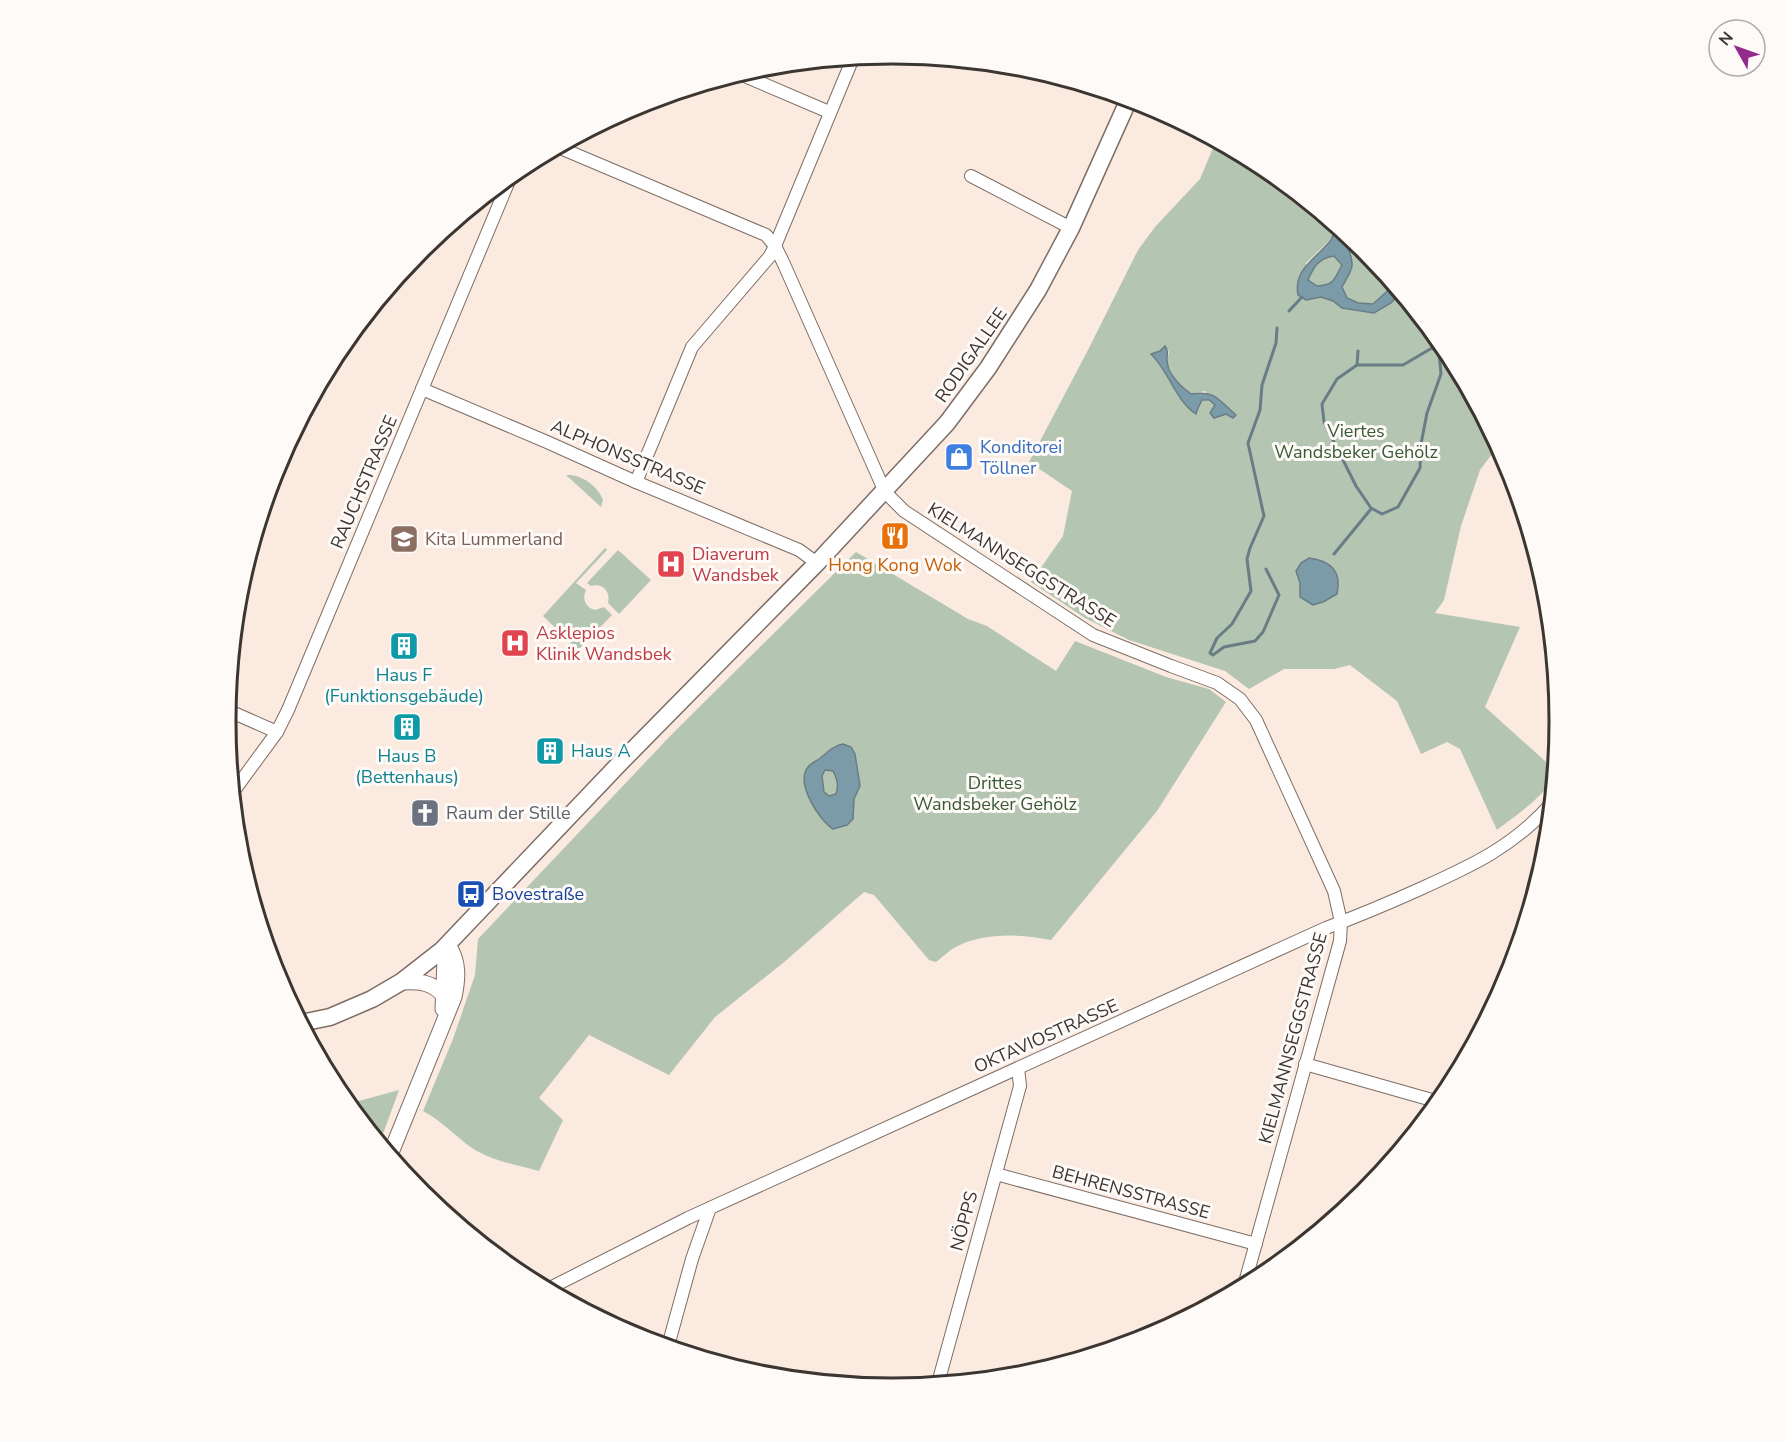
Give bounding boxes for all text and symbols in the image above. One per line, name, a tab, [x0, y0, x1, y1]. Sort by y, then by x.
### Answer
north arrow	[1707, 18, 1767, 78]
text: N	[1714, 27, 1739, 51]
street label: RODIGALLEE	[929, 303, 1013, 407]
street label: RAUCHSTRASSE	[325, 412, 403, 552]
street label: ALPHONSSTRASSE	[547, 414, 709, 500]
park label: Viertes Wandsbeker Gehölz	[1274, 419, 1438, 464]
place label: Konditorei Töllner	[980, 435, 1062, 480]
shop icon: Konditorei Töllner	[943, 441, 975, 473]
street label: KIELMANNSEGGSTRASSE	[923, 497, 1121, 633]
restaurant icon: Hong Kong Wok	[879, 520, 911, 552]
school or university icon: Kita Lummerland	[388, 523, 420, 555]
place label: Kita Lummerland	[425, 527, 563, 551]
place label: Diaverum Wandsbek	[692, 542, 780, 587]
hospital icon: Diaverum Wandsbek	[655, 548, 687, 580]
place label: Hong Kong Wok	[828, 553, 963, 577]
place label: Asklepios Klinik Wandsbek	[536, 621, 673, 666]
hospital icon: Asklepios Klinik Wandsbek	[499, 627, 531, 659]
building icon: Haus F (Funktionsgebäude)	[388, 630, 420, 662]
place label: Haus F (Funktionsgebäude)	[324, 663, 484, 708]
building icon: Haus B (Bettenhaus)	[391, 711, 423, 743]
building icon: Haus A	[534, 735, 566, 767]
place label: Haus A	[571, 739, 631, 763]
place label: Haus B (Bettenhaus)	[355, 744, 459, 789]
park label: Drittes Wandsbeker Gehölz	[913, 771, 1077, 816]
church icon: Raum der Stille	[409, 797, 441, 829]
place label: Raum der Stille	[446, 801, 570, 825]
bus stop icon: Bovestraße	[455, 878, 487, 910]
place label: Bovestraße	[492, 882, 584, 906]
street label: KIELMANNSEGGSTRASSE	[1253, 930, 1333, 1146]
street label: OKTAVIOSTRASSE	[970, 993, 1122, 1079]
street label: BEHRENSSTRASSE	[1049, 1159, 1213, 1225]
street label: NÖPPS	[945, 1188, 983, 1254]

